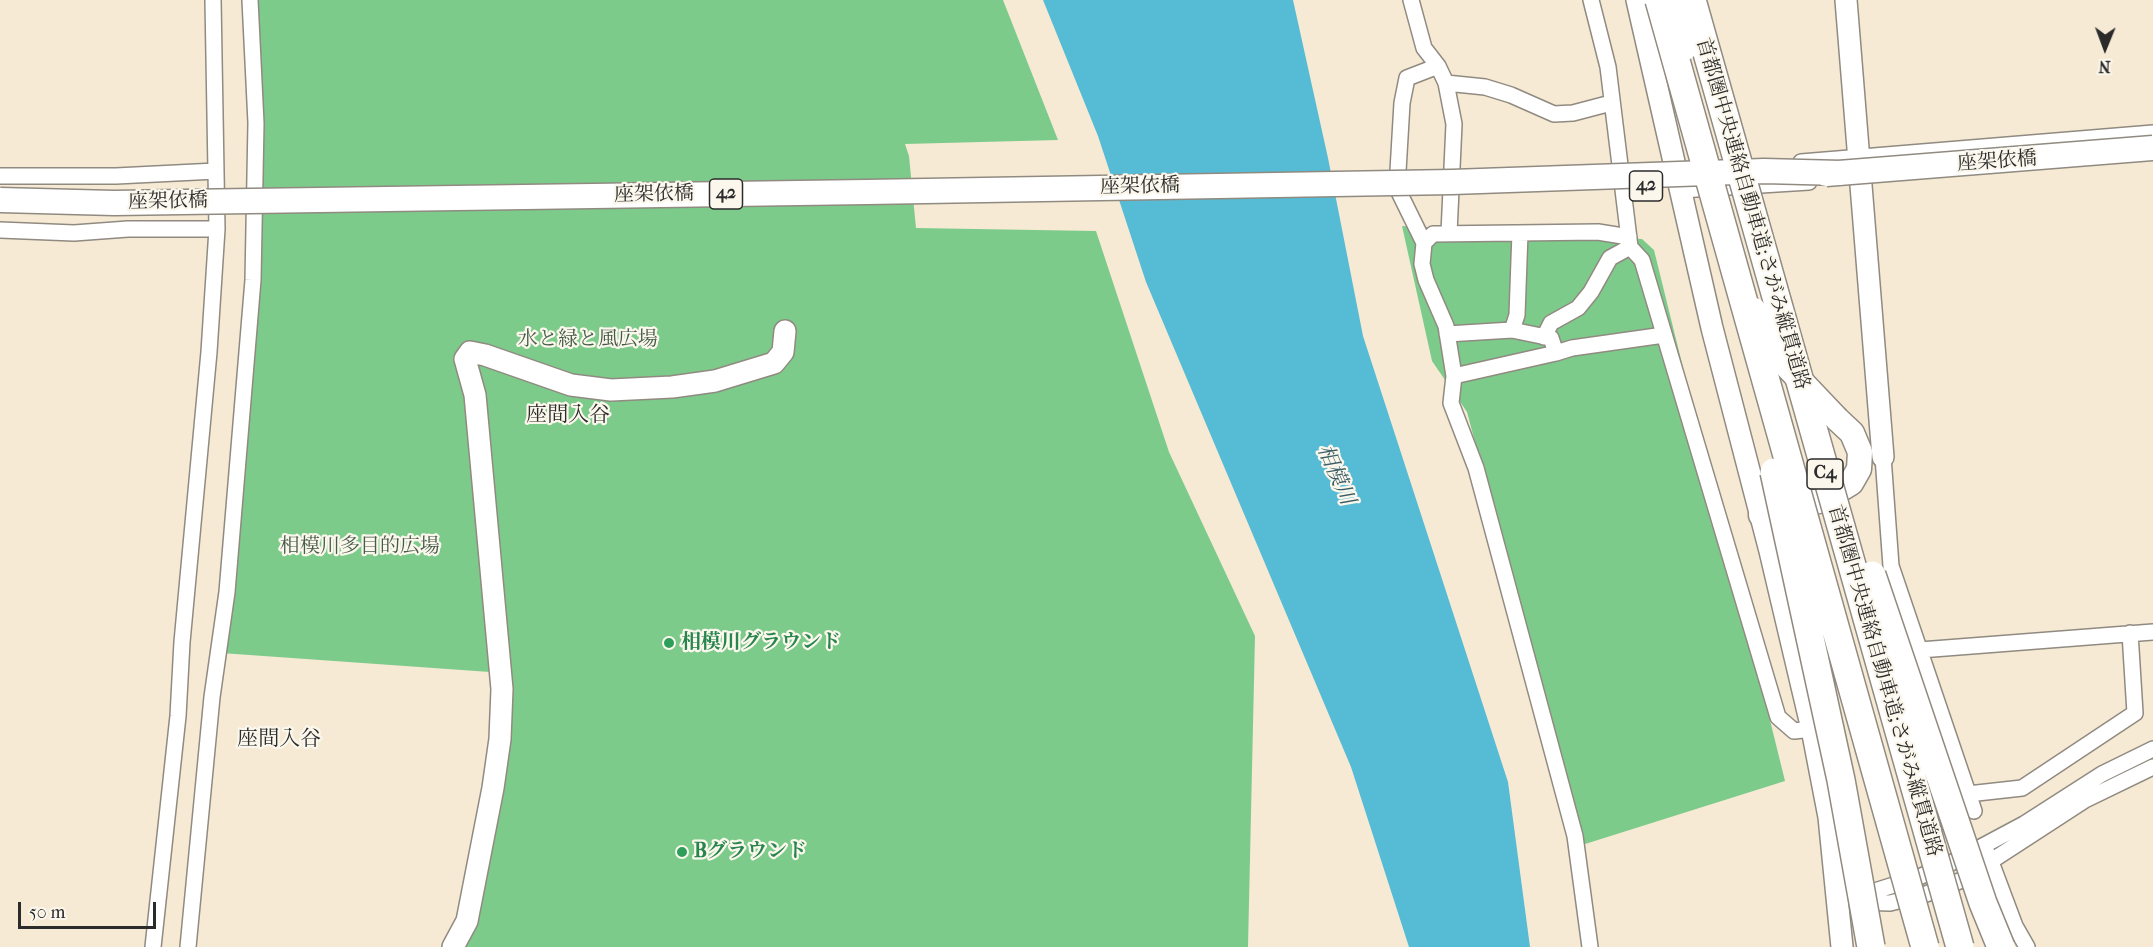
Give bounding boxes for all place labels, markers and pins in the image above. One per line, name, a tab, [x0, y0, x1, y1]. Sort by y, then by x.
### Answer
place label: 相模川グラウンド	[681, 631, 841, 655]
marker: 相模川グラウンド	[662, 636, 676, 650]
place label: Bグラウンド	[694, 840, 807, 864]
marker: Bグラウンド	[675, 845, 689, 859]

